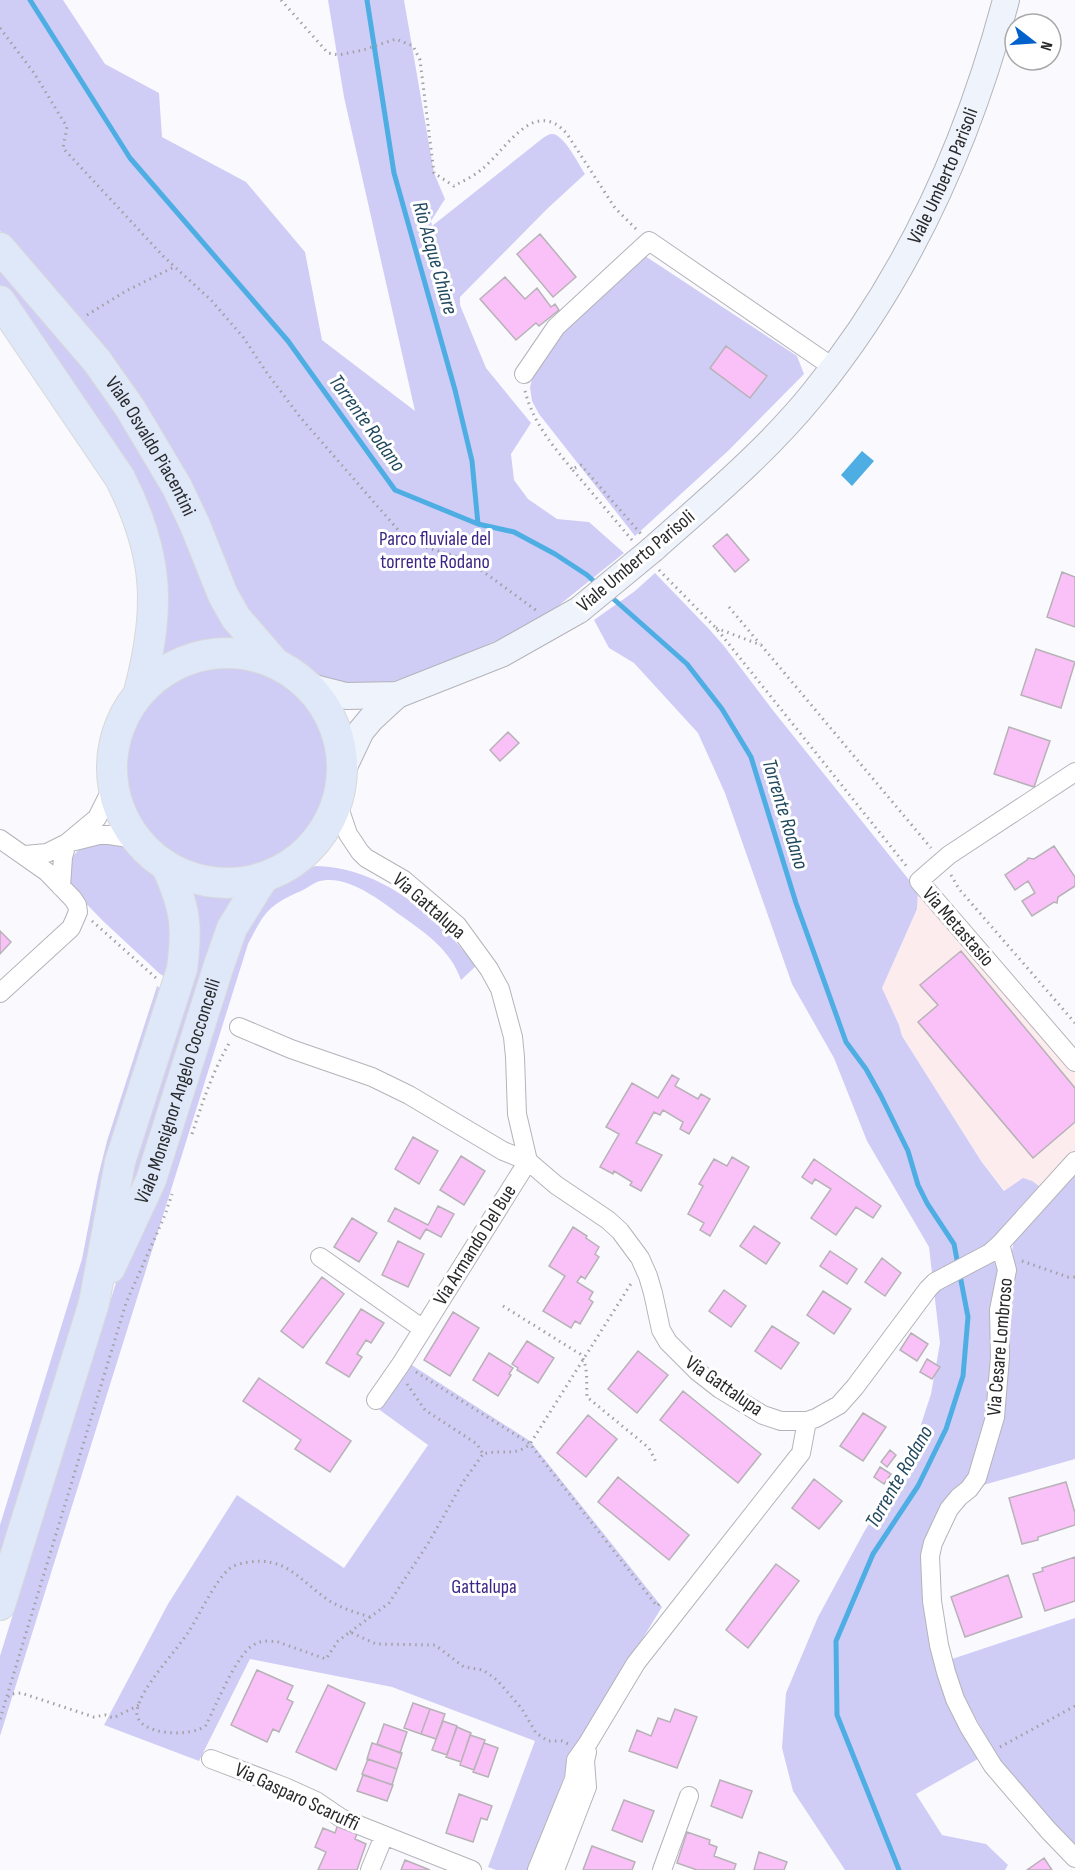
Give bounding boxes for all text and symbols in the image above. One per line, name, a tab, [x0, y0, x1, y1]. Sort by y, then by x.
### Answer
north arrow	[1003, 12, 1063, 72]
text: N	[1036, 39, 1056, 53]
street label: Viale Umberto Parisoli	[902, 105, 983, 248]
water label: Rio Acque Chiare	[407, 199, 463, 317]
water label: Torrente Rodano	[323, 370, 411, 477]
street label: Viale Osvaldo Piacentini	[100, 372, 201, 520]
street label: Viale Umberto Parisoli	[572, 505, 700, 617]
park label: Parco fluviale del torrente Rodano	[379, 527, 491, 574]
water label: Torrente Rodano	[756, 756, 814, 873]
street label: Via Gattalupa	[388, 868, 470, 944]
street label: Via Metastasio	[917, 882, 999, 972]
street label: Viale Monsignor Angelo Cocconcelli	[130, 975, 226, 1208]
street label: Via Armando Del Bue	[428, 1180, 522, 1310]
street label: Via Cesare Lombroso	[982, 1277, 1018, 1417]
street label: Via Gattalupa	[681, 1351, 767, 1421]
water label: Torrente Rodano	[860, 1421, 939, 1533]
park label: Gattalupa	[451, 1575, 517, 1599]
street label: Via Gasparo Scaruffi	[231, 1758, 363, 1836]

